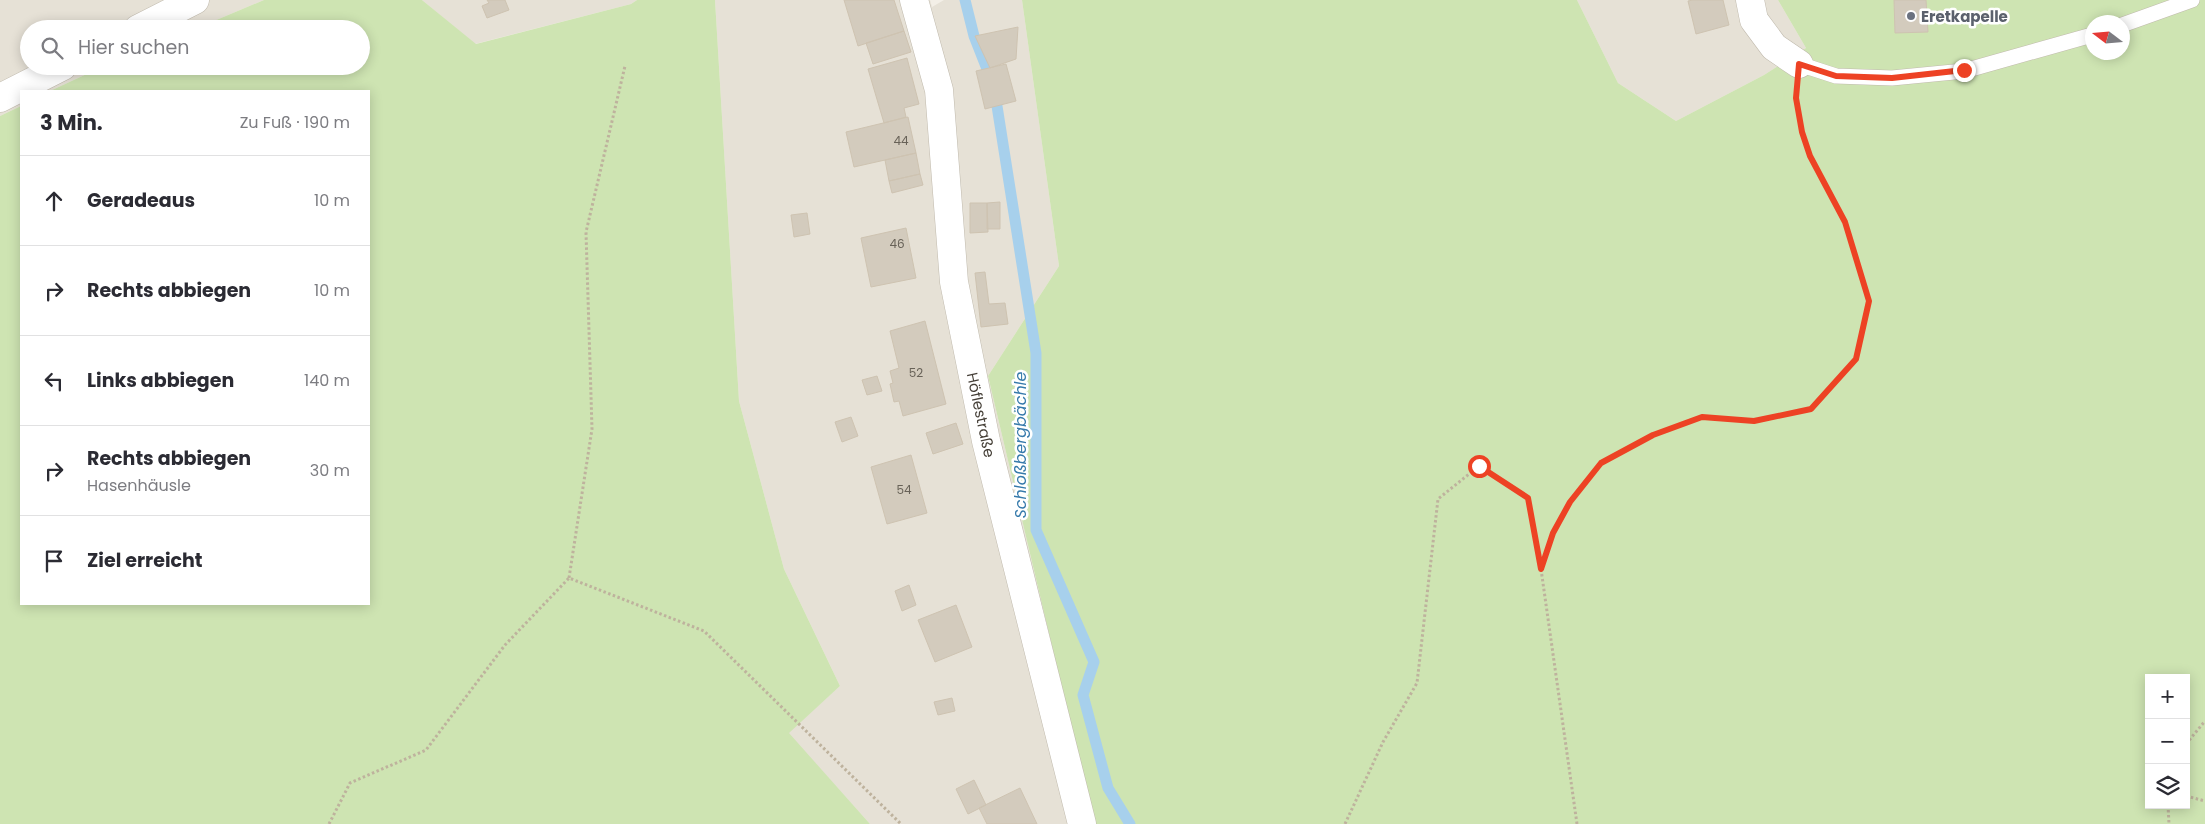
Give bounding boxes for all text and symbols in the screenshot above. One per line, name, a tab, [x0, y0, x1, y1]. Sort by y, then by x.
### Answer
place label: Eretkapelle	[1921, 6, 2008, 27]
marker: Eretkapelle	[1905, 10, 1917, 22]
north arrow	[2085, 15, 2130, 60]
search box	[20, 20, 370, 75]
icon: search	[38, 34, 66, 62]
text: Hier suchen	[78, 34, 189, 61]
route end	[1953, 59, 1976, 82]
text: 3 Min.	[40, 108, 103, 137]
text: Zu Fuß · 190 m	[240, 111, 350, 134]
house number: 44	[893, 132, 909, 149]
icon: ahead	[40, 187, 68, 215]
text: Geradeaus	[87, 187, 195, 214]
text: 10 m	[314, 189, 350, 212]
house number: 46	[889, 235, 905, 252]
icon: right	[40, 277, 68, 305]
text: Rechts abbiegen	[87, 277, 251, 304]
text: 10 m	[314, 279, 350, 302]
house number: 52	[909, 364, 923, 381]
icon: left	[40, 367, 68, 395]
text: Links abbiegen	[87, 367, 234, 394]
text: 140 m	[304, 369, 350, 392]
street label: Höflestraße	[962, 371, 1000, 459]
water label: Schloßbergbächle	[1009, 371, 1032, 518]
text: Rechts abbiegen	[87, 445, 251, 472]
route start	[1468, 455, 1491, 478]
icon: right	[40, 457, 68, 485]
text: 30 m	[310, 459, 350, 482]
text: Hasenhäusle	[87, 474, 191, 497]
house number: 54	[896, 481, 912, 498]
icon: arrive	[40, 547, 68, 575]
text: Ziel erreicht	[87, 547, 203, 574]
map controls	[2145, 674, 2190, 809]
button: +	[2145, 674, 2190, 719]
button: −	[2145, 719, 2190, 764]
button: layers	[2145, 764, 2190, 809]

